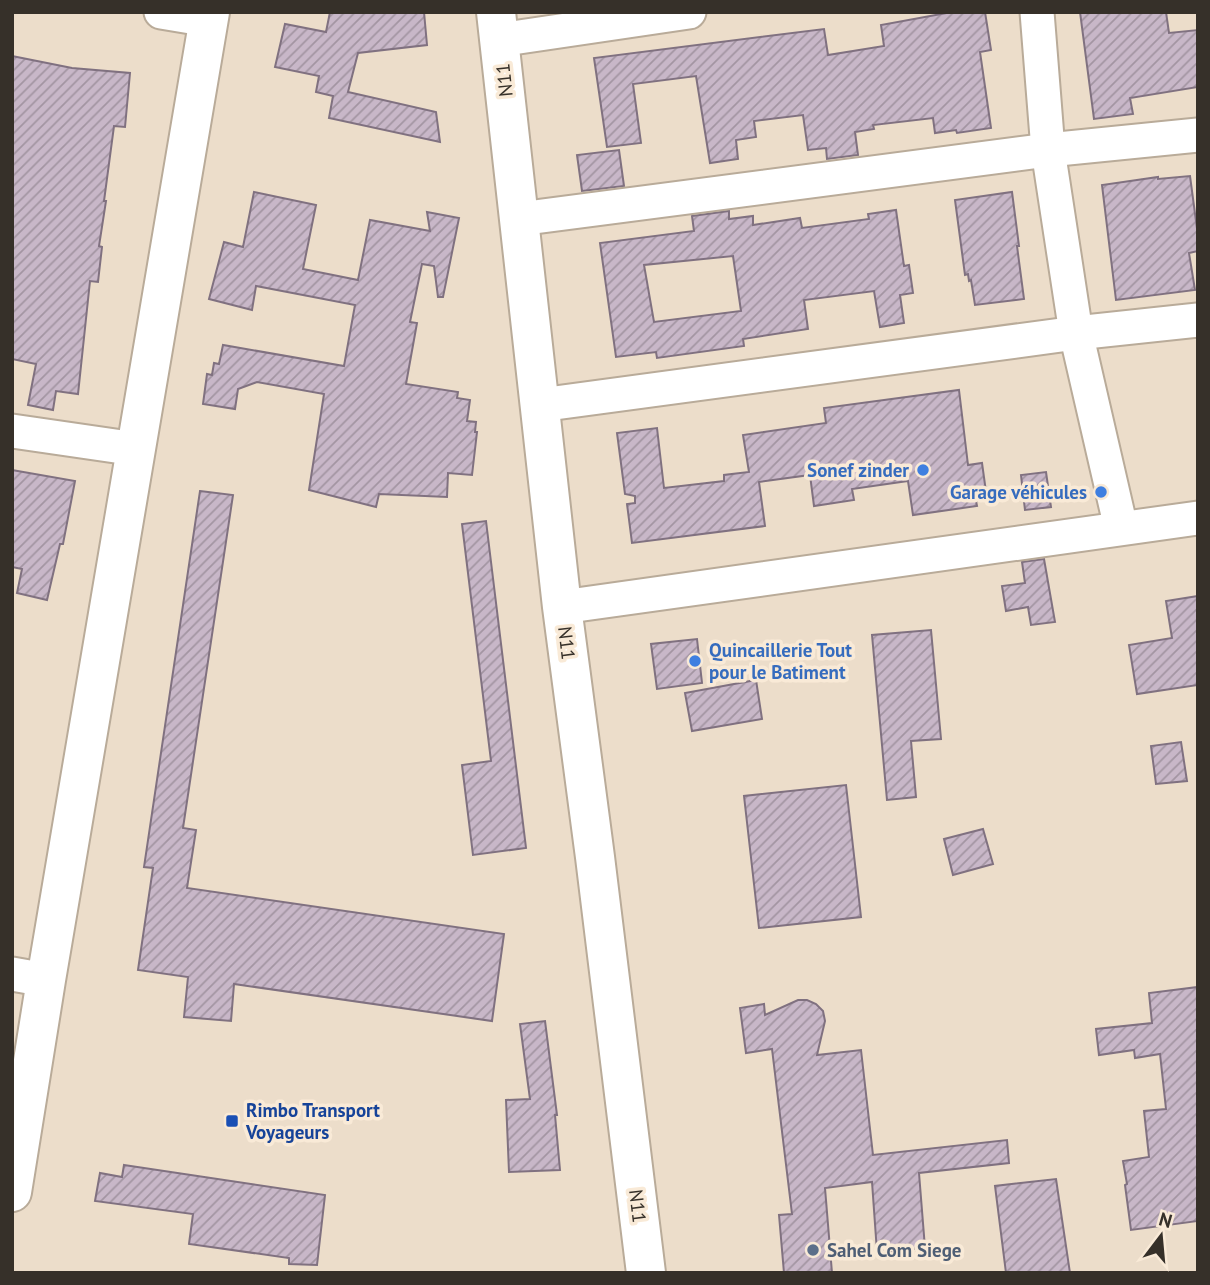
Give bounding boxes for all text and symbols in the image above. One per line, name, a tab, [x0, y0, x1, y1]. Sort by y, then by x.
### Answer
street label: N11	[490, 62, 518, 98]
place label: Sonef zinder	[807, 458, 909, 482]
marker: Sonef zinder	[915, 462, 931, 478]
place label: Garage véhicules	[950, 480, 1087, 504]
marker: Garage véhicules	[1093, 484, 1109, 500]
street label: N11	[553, 625, 581, 661]
place label: Quincaillerie Tout pour le Batiment	[709, 638, 852, 684]
marker: Quincaillerie Tout pour le Batiment	[687, 653, 703, 669]
place label: Rimbo Transport Voyageurs	[245, 1098, 380, 1144]
marker: Rimbo Transport Voyageurs	[224, 1113, 240, 1129]
street label: N11	[624, 1188, 652, 1224]
north arrow	[1126, 1201, 1196, 1271]
text: N	[1156, 1206, 1175, 1233]
place label: Sahel Com Siege	[827, 1238, 961, 1262]
marker: Sahel Com Siege	[805, 1242, 821, 1258]

